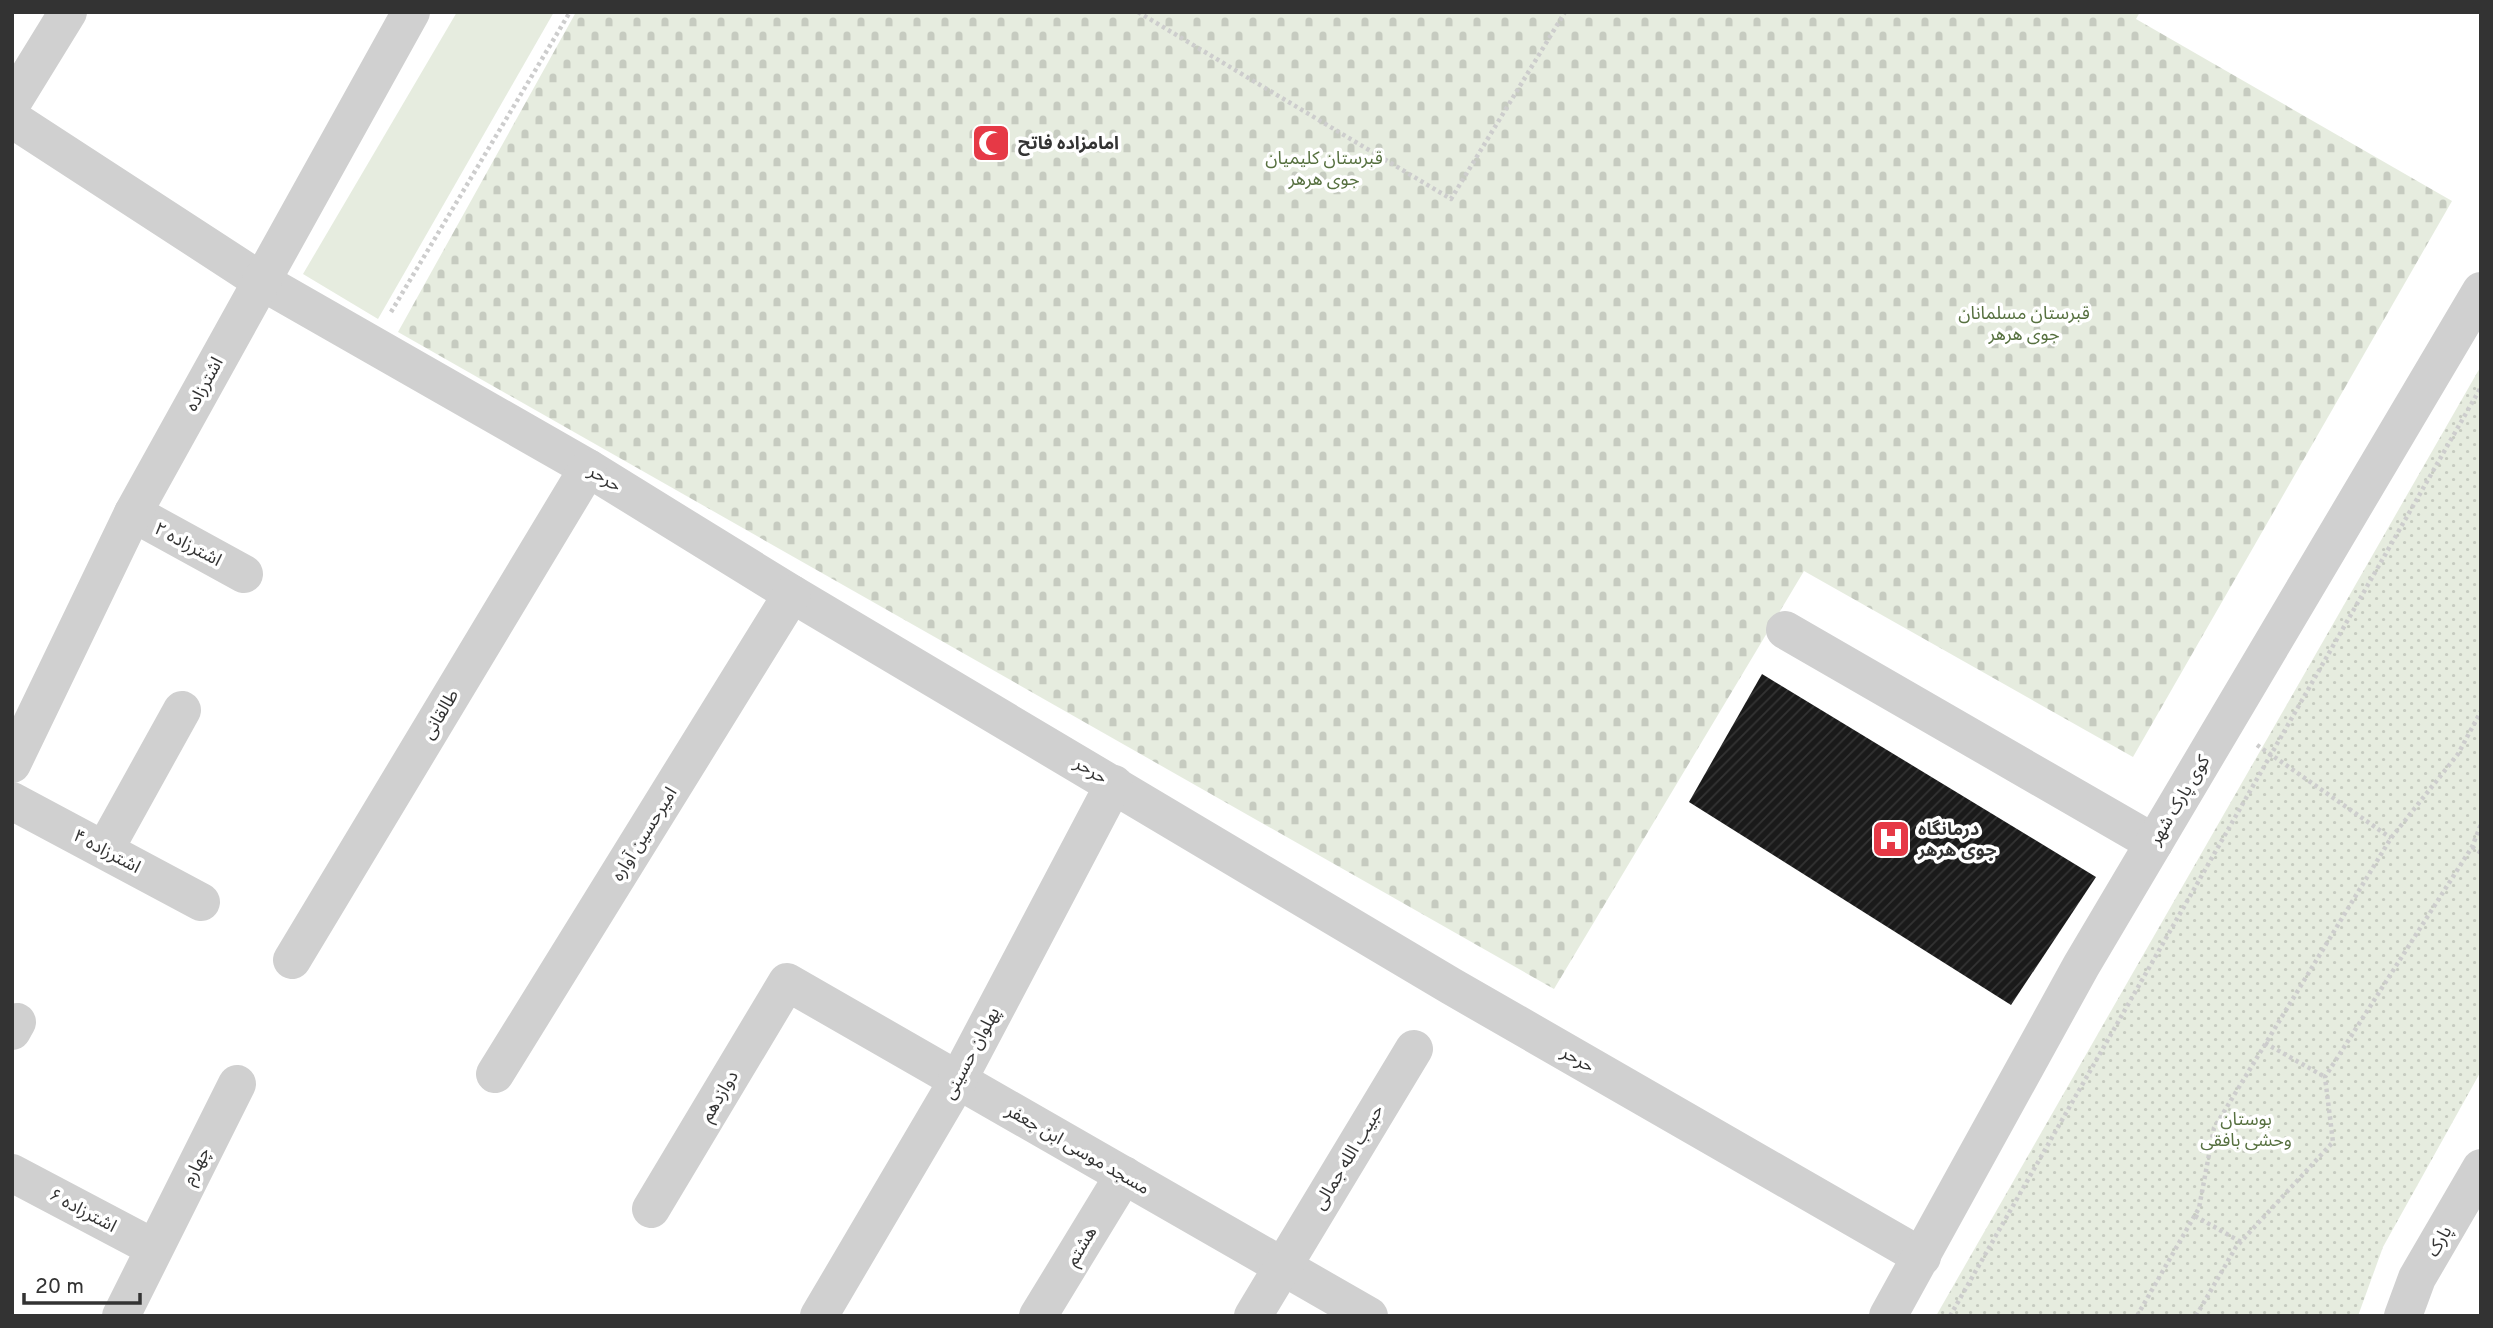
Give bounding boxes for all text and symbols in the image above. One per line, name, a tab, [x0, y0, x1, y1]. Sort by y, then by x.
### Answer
mosque icon: امامزاده فاتح	[970, 122, 1012, 164]
place label: امامزاده فاتح	[1018, 133, 1119, 156]
park label: قبرستان کلیمیان جوی هرهر	[1265, 148, 1383, 192]
park label: قبرستان مسلمانان جوی هرهر	[1958, 303, 2090, 347]
street label: اشترزاده	[181, 354, 230, 416]
street label: حرحر	[583, 460, 625, 498]
street label: اشترزاده ۲	[150, 518, 225, 573]
street label: طالقانی	[417, 686, 465, 744]
street label: کوی پارک شهر	[2144, 751, 2216, 851]
street label: حرحر	[1069, 752, 1111, 790]
street label: امیرحسین آواره	[607, 784, 683, 886]
hospital icon: درمانگاه جوی هرهر	[1870, 818, 1912, 860]
place label: درمانگاه جوی هرهر	[1917, 819, 1997, 863]
street label: اشترزاده ۴	[69, 825, 144, 880]
street label: پهلوان حسینی	[938, 1004, 1006, 1104]
street label: حرحر	[1556, 1041, 1598, 1079]
street label: دوازدهم	[696, 1067, 745, 1127]
street label: مسجد موسی ابن جعفر	[1000, 1099, 1153, 1201]
street label: حبیب الله جمالی	[1309, 1101, 1390, 1215]
park label: بوستان وحشی بافقی	[2200, 1109, 2292, 1153]
street label: چهارم	[178, 1144, 217, 1190]
street label: اشترزاده ۶	[45, 1184, 120, 1239]
street label: پارک	[2422, 1222, 2458, 1261]
street label: هشتم	[1061, 1223, 1103, 1271]
scale bar	[24, 1262, 140, 1306]
text: 20 m	[35, 1274, 84, 1301]

